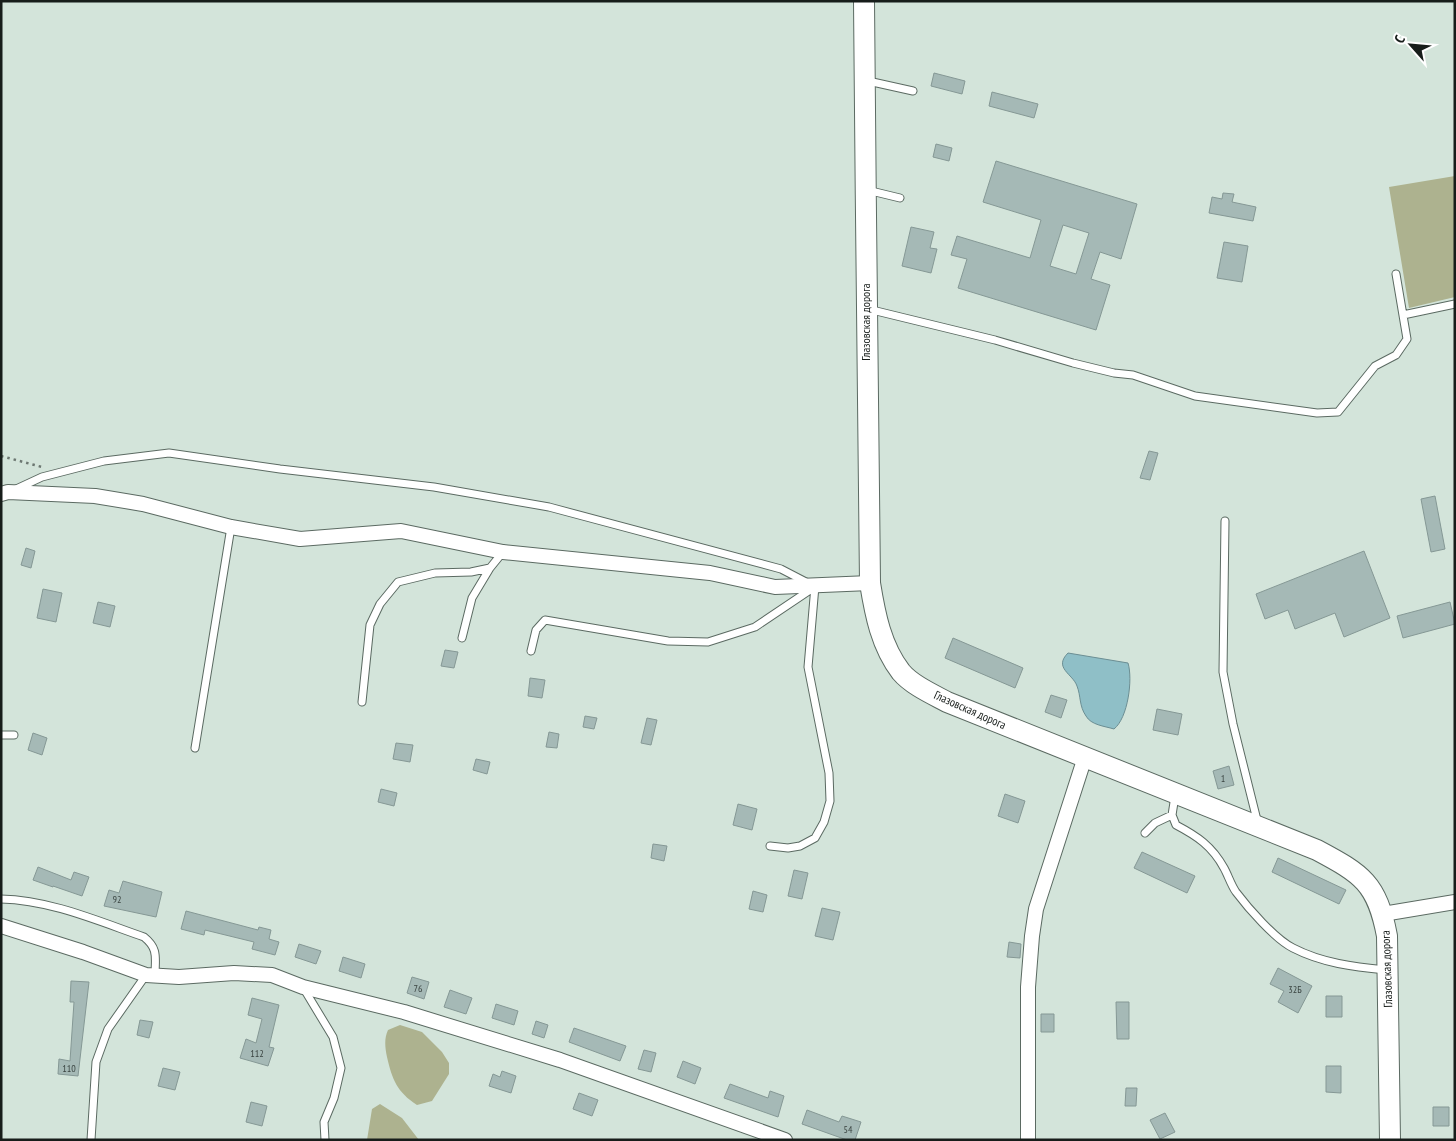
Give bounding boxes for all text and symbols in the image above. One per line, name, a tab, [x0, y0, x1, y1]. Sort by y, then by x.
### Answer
north arrow	[1386, 20, 1436, 70]
text: С	[1390, 32, 1409, 46]
street label: Глазовская дорога	[858, 283, 873, 361]
street label: Глазовская дорога	[932, 687, 1009, 732]
house number: 1	[1221, 772, 1225, 785]
house number: 92	[113, 893, 122, 906]
street label: Глазовская дорога	[1378, 930, 1395, 1008]
house number: 76	[414, 982, 423, 995]
house number: 32Б	[1288, 983, 1302, 996]
house number: 112	[250, 1047, 264, 1060]
house number: 110	[62, 1062, 76, 1075]
house number: 54	[844, 1123, 853, 1136]

